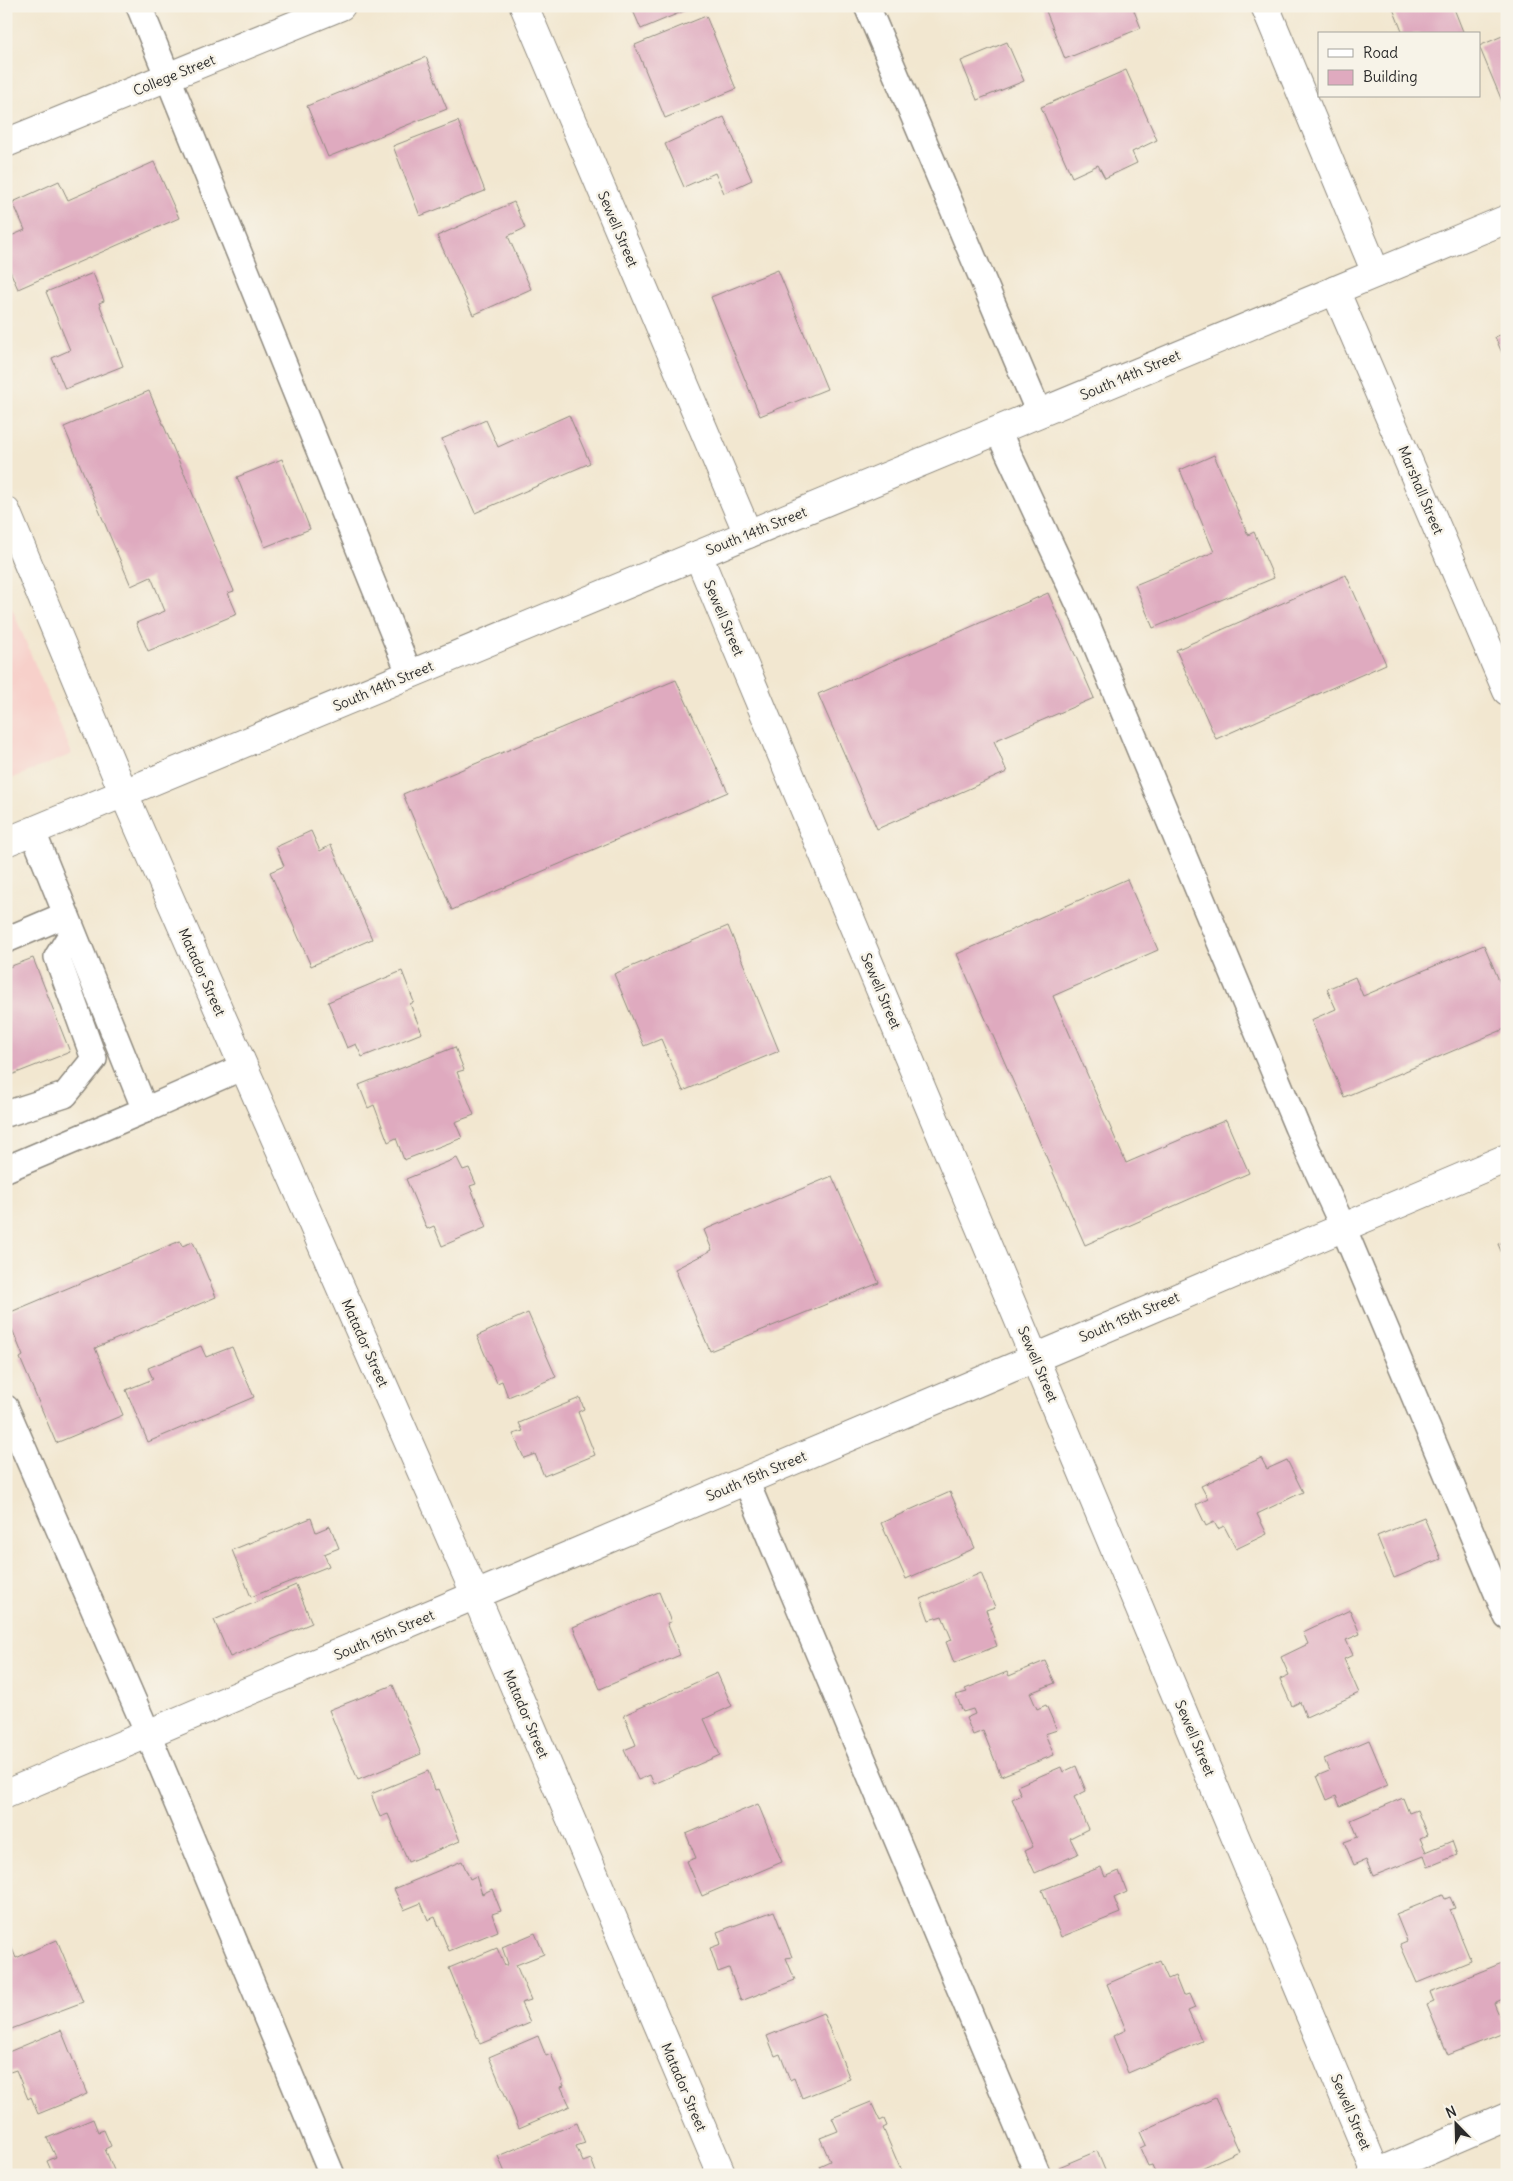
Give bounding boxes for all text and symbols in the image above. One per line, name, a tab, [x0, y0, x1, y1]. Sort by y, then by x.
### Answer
legend	[1318, 32, 1480, 98]
text: Road	[1363, 43, 1398, 62]
street label: College Street	[130, 50, 218, 100]
text: Building	[1363, 67, 1418, 86]
street label: Sewell Street	[594, 188, 642, 270]
street label: South 14th Street	[1077, 346, 1183, 404]
street label: Marshall Street	[1394, 443, 1448, 537]
street label: South 14th Street	[703, 502, 809, 559]
street label: Sewell Street	[700, 577, 748, 659]
street label: South 14th Street	[330, 657, 436, 715]
street label: Matador Street	[175, 925, 230, 1019]
street label: Sewell Street	[857, 950, 905, 1032]
street label: South 15th Street	[1076, 1288, 1182, 1346]
street label: Matador Street	[338, 1296, 393, 1390]
street label: Sewell Street	[1014, 1323, 1062, 1405]
street label: South 15th Street	[703, 1447, 809, 1505]
street label: South 15th Street	[331, 1606, 437, 1664]
street label: Matador Street	[499, 1667, 553, 1761]
street label: Sewell Street	[1171, 1697, 1219, 1779]
street label: Matador Street	[657, 2040, 711, 2134]
street label: Sewell Street	[1327, 2071, 1375, 2153]
north arrow	[1430, 2098, 1480, 2148]
text: N	[1443, 2102, 1459, 2122]

